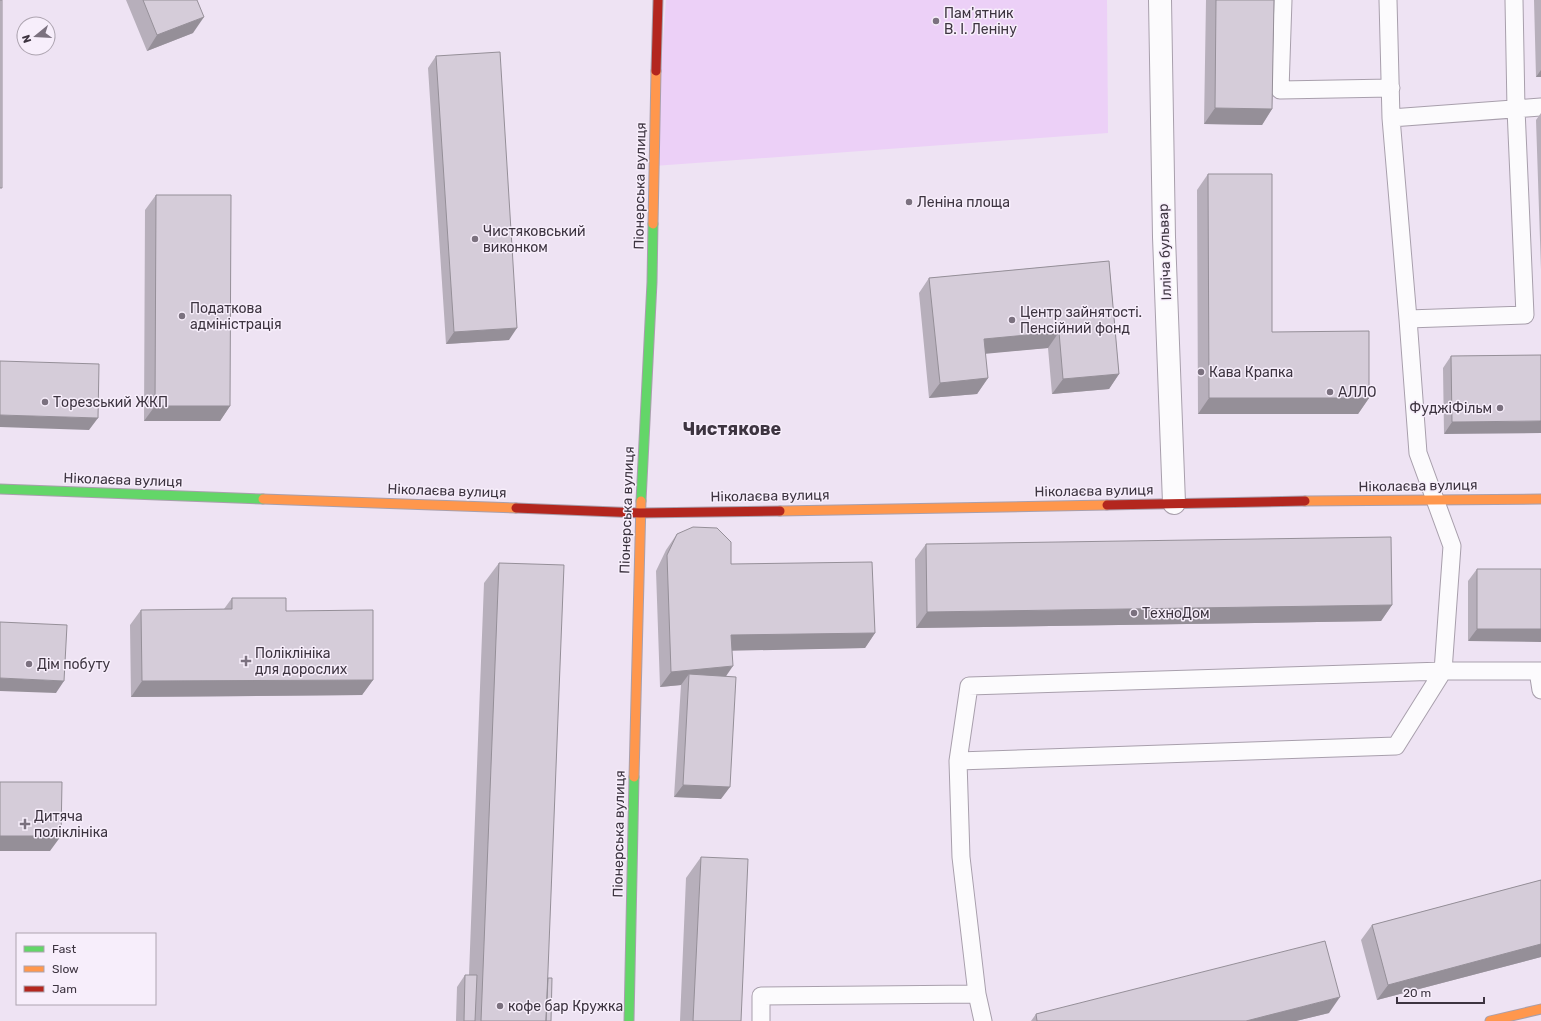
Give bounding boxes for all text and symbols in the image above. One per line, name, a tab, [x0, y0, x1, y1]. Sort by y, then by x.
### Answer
place label: Пам'ятник В. І. Леніну	[944, 5, 1017, 38]
north arrow	[16, 16, 56, 56]
marker: Пам'ятник В. І. Леніну	[931, 16, 941, 26]
text: N	[20, 33, 34, 45]
street label: Піонерська вулиця	[630, 122, 650, 250]
place label: Леніна площа	[917, 194, 1010, 211]
marker: Леніна площа	[904, 197, 914, 207]
street label: Ілліча бульвар	[1155, 203, 1175, 301]
place label: Чистяковський виконком	[483, 223, 586, 256]
marker: Чистяковський виконком	[470, 234, 480, 244]
place label: Податкова адміністрація	[190, 300, 282, 333]
place label: Центр зайнятості. Пенсійний фонд	[1020, 304, 1142, 337]
marker: Податкова адміністрація	[177, 311, 187, 321]
marker: Центр зайнятості. Пенсійний фонд	[1007, 315, 1017, 325]
place label: Кава Крапка	[1209, 364, 1293, 381]
marker: Кава Крапка	[1196, 367, 1206, 377]
place label: АЛЛО	[1338, 384, 1377, 401]
marker: АЛЛО	[1325, 387, 1335, 397]
place label: Торезський ЖКП	[53, 394, 168, 411]
marker: Торезський ЖКП	[40, 397, 50, 407]
place label: ФуджіФільм	[1409, 400, 1492, 417]
marker: ФуджіФільм	[1495, 403, 1505, 413]
district label: Чистякове	[683, 418, 782, 440]
street label: Піонерська вулиця	[616, 446, 638, 574]
street label: Ніколаєва вулиця	[63, 469, 183, 491]
street label: Ніколаєва вулиця	[1358, 476, 1478, 496]
street label: Ніколаєва вулиця	[387, 480, 507, 502]
street label: Ніколаєва вулиця	[1034, 481, 1154, 501]
street label: Ніколаєва вулиця	[710, 486, 830, 506]
place label: ТехноДом	[1142, 605, 1210, 622]
marker: ТехноДом	[1129, 608, 1139, 618]
place label: Поліклініка для дорослих	[255, 645, 348, 678]
marker: Поліклініка для дорослих	[240, 655, 252, 667]
place label: Дім побуту	[37, 656, 111, 673]
marker: Дім побуту	[24, 659, 34, 669]
street label: Піонерська вулиця	[609, 770, 629, 898]
place label: Дитяча поліклініка	[34, 808, 108, 841]
marker: Дитяча поліклініка	[19, 818, 31, 830]
legend	[16, 933, 156, 1005]
text: Fast	[52, 942, 76, 956]
text: Slow	[52, 962, 79, 976]
scale bar	[1397, 979, 1484, 1005]
text: Jam	[52, 982, 77, 996]
text: 20 m	[1403, 986, 1431, 1000]
place label: кофе бар Кружка	[508, 998, 623, 1015]
marker: кофе бар Кружка	[495, 1001, 505, 1011]

